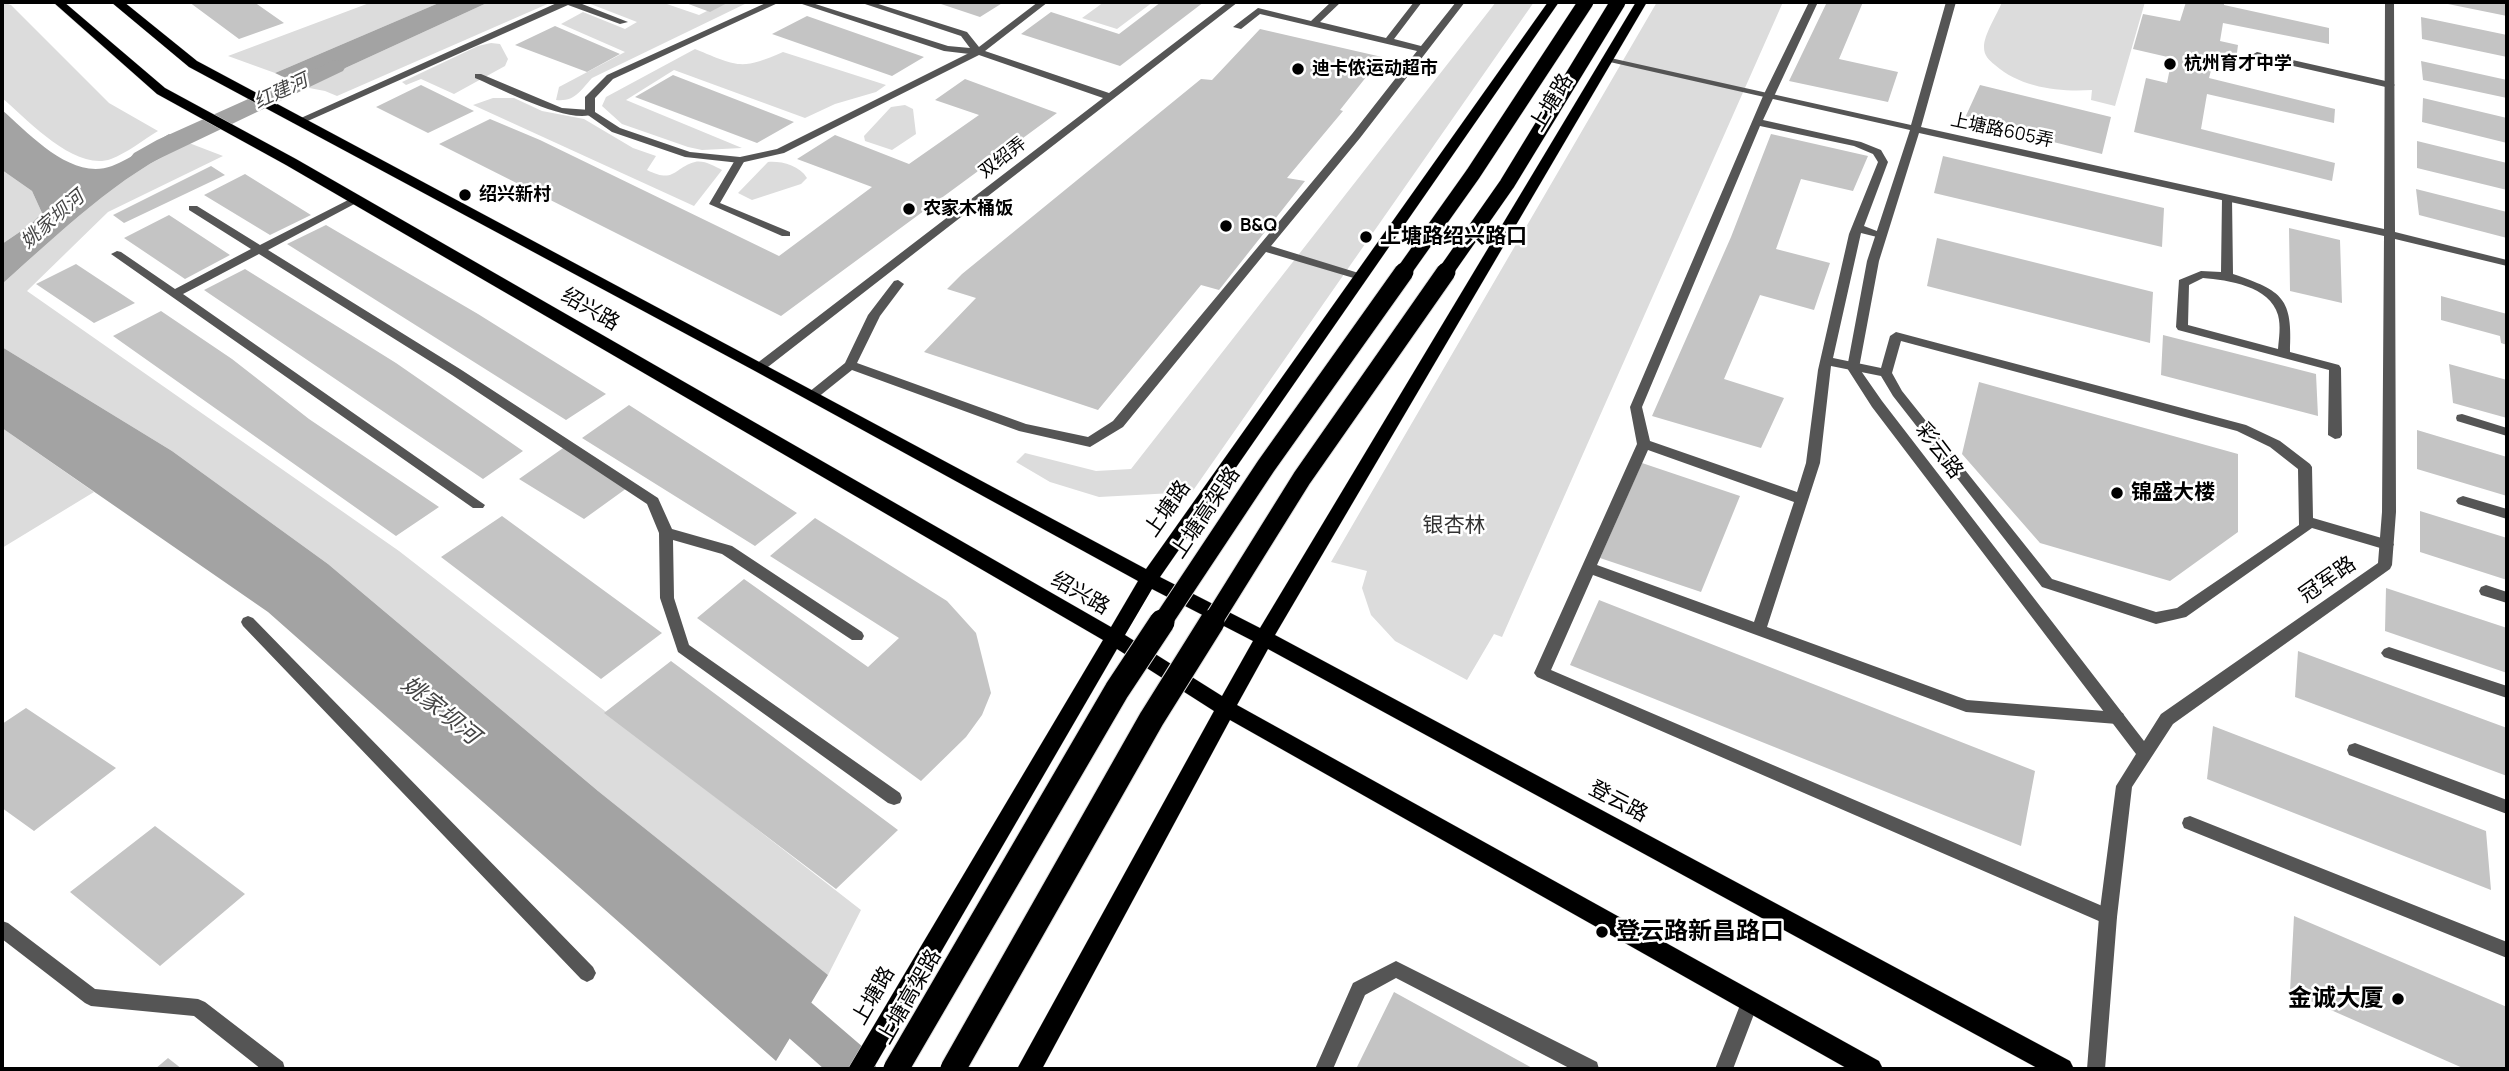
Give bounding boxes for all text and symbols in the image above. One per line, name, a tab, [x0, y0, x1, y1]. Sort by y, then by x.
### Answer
place label: 杭州育才中学	[2184, 53, 2292, 75]
marker: 杭州育才中学	[2162, 56, 2178, 72]
place label: 迪卡侬运动超市	[1312, 58, 1438, 80]
marker: 迪卡侬运动超市	[1290, 61, 1306, 77]
water label: 红建河	[250, 70, 312, 114]
street label: 上塘路	[1525, 70, 1579, 136]
street label: 上塘路605弄	[1949, 110, 2055, 152]
street label: 双绍弄	[975, 133, 1031, 183]
place label: 绍兴新村	[479, 184, 551, 206]
water label: 姚家坝河	[17, 186, 89, 254]
marker: 绍兴新村	[457, 187, 473, 203]
place label: 农家木桶饭	[923, 198, 1013, 220]
marker: 农家木桶饭	[901, 201, 917, 217]
place label: B&Q	[1240, 215, 1277, 237]
marker: B&Q	[1218, 218, 1234, 234]
place label: 上塘路绍兴路口	[1380, 224, 1527, 250]
marker: 上塘路绍兴路口	[1358, 229, 1374, 245]
street label: 绍兴路	[556, 283, 624, 337]
street label: 彩云路	[1910, 418, 1968, 484]
street label: 上塘高架路	[1166, 462, 1246, 564]
street label: 上塘路	[1140, 476, 1196, 542]
place label: 锦盛大楼	[2131, 480, 2215, 506]
marker: 锦盛大楼	[2109, 485, 2125, 501]
park label: 银杏林	[1423, 513, 1485, 539]
street label: 冠军路	[2295, 552, 2361, 608]
street label: 绍兴路	[1046, 567, 1114, 621]
water label: 姚家坝河	[396, 671, 484, 751]
street label: 登云路	[1584, 776, 1652, 828]
place label: 登云路新昌路口	[1616, 918, 1784, 946]
marker: 登云路新昌路口	[1594, 924, 1610, 940]
street label: 上塘高架路	[873, 945, 947, 1049]
street label: 上塘路	[847, 962, 901, 1030]
place label: 金诚大厦	[2288, 985, 2384, 1013]
marker: 金诚大厦	[2390, 991, 2406, 1007]

